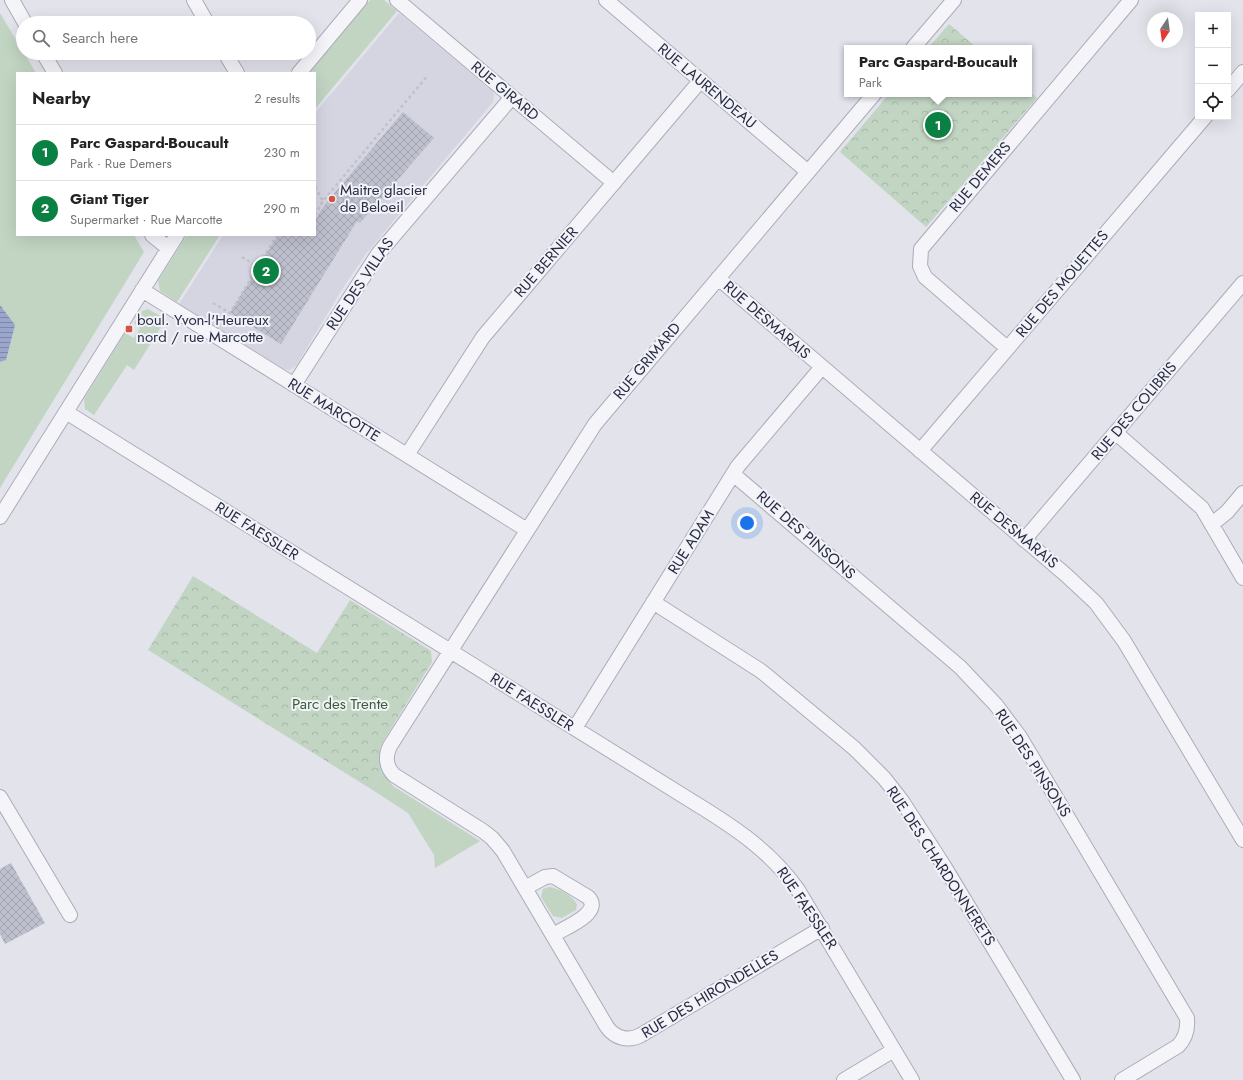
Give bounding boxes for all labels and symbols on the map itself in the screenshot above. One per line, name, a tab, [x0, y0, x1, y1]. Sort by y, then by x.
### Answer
north arrow	[1147, 12, 1183, 48]
street label: RUE LAURENDEAU	[653, 38, 761, 134]
street label: RUE GIRARD	[466, 56, 544, 126]
pin: 1	[925, 110, 951, 140]
street label: RUE DEMERS	[944, 137, 1016, 217]
place label: Maitre glacier de Beloeil	[340, 179, 428, 218]
marker: Maitre glacier de Beloeil	[327, 194, 337, 204]
street label: RUE BERNIER	[509, 221, 583, 302]
street label: RUE DES MOUETTES	[1010, 226, 1114, 342]
street label: RUE DES VILLAS	[321, 233, 399, 335]
pin: 2	[253, 256, 279, 286]
street label: RUE DESMARAIS	[718, 276, 816, 364]
place label: boul. Yvon-l'Heureux nord / rue Marcotte	[137, 309, 269, 348]
street label: RUE GRIMARD	[608, 318, 686, 404]
marker: boul. Yvon-l'Heureux nord / rue Marcotte	[124, 324, 134, 334]
street label: RUE DES COLIBRIS	[1086, 357, 1182, 465]
street label: RUE MARCOTTE	[284, 373, 384, 447]
street label: RUE DES PINSONS	[752, 486, 860, 584]
street label: RUE DESMARAIS	[965, 486, 1063, 574]
street label: RUE FAESSLER	[211, 497, 304, 566]
street label: RUE ADAM	[663, 506, 719, 578]
your location	[737, 513, 757, 533]
street label: RUE FAESSLER	[486, 668, 579, 737]
park label: Parc des Trente	[292, 693, 388, 715]
street label: RUE DES PINSONS	[990, 705, 1076, 821]
street label: RUE DES CHARDONNERETS	[881, 782, 1001, 950]
street label: RUE FAESSLER	[771, 862, 843, 954]
street label: RUE DES HIRONDELLES	[637, 944, 783, 1044]

